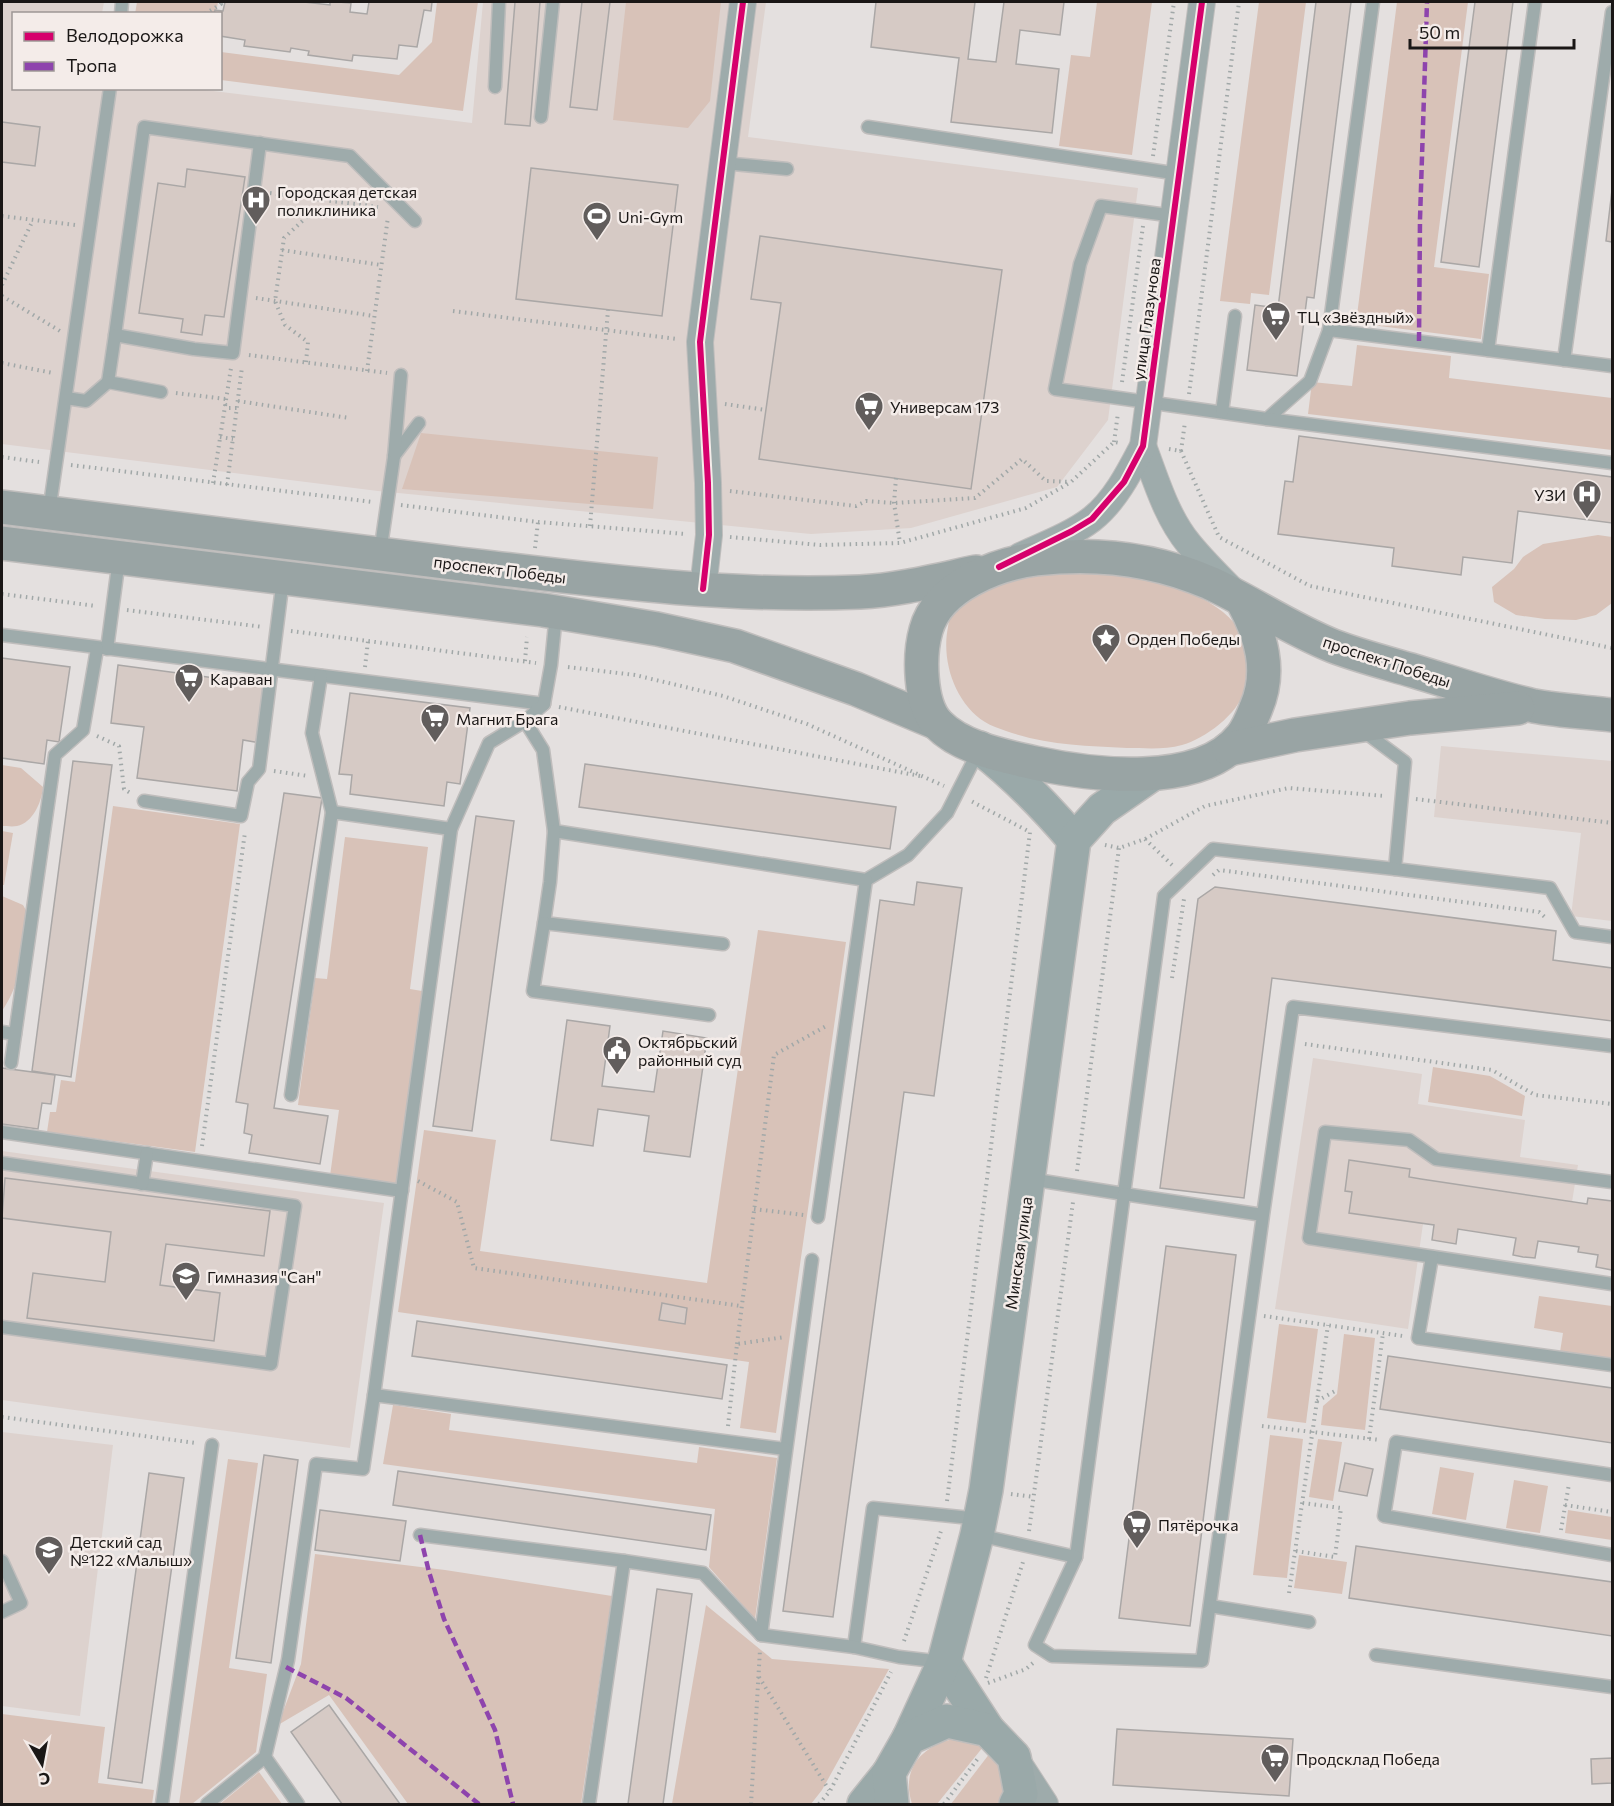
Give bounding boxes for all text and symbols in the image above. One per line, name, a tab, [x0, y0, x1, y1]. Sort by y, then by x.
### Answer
legend	[12, 12, 222, 90]
scale bar	[1410, 12, 1574, 50]
text: 50 m	[1419, 21, 1460, 43]
text: Велодорожка	[66, 24, 184, 46]
text: Тропа	[66, 54, 117, 76]
place label: Городская детская поликлиника	[277, 182, 417, 219]
hospital icon: Городская детская поликлиника	[240, 184, 272, 226]
sports icon: Uni-Gym	[581, 200, 613, 242]
place label: Uni-Gym	[618, 207, 683, 226]
street label: улица Глазунова	[1128, 257, 1164, 381]
supermarket icon: ТЦ «Звёздный»	[1260, 300, 1292, 342]
place label: ТЦ «Звёздный»	[1297, 307, 1414, 326]
supermarket icon: Универсам 173	[853, 390, 885, 432]
place label: Универсам 173	[890, 397, 999, 416]
hospital icon: УЗИ	[1571, 478, 1603, 520]
place label: УЗИ	[1534, 485, 1566, 504]
street label: проспект Победы	[433, 551, 567, 587]
place icon: Орден Победы	[1090, 622, 1122, 664]
place label: Орден Победы	[1127, 629, 1240, 648]
street label: проспект Победы	[1321, 631, 1453, 691]
supermarket icon: Караван	[173, 662, 205, 704]
place label: Караван	[210, 669, 273, 688]
supermarket icon: Магнит Брага	[419, 702, 451, 744]
place label: Магнит Брага	[456, 709, 558, 728]
place label: Октябрьский районный суд	[638, 1032, 742, 1069]
public building icon: Октябрьский районный суд	[601, 1034, 633, 1076]
street label: Минская улица	[1001, 1195, 1035, 1311]
school or university icon: Гимназия "Сан"	[170, 1260, 202, 1302]
place label: Гимназия "Сан"	[207, 1267, 321, 1286]
supermarket icon: Пятёрочка	[1121, 1508, 1153, 1550]
place label: Пятёрочка	[1158, 1515, 1238, 1534]
place label: Детский сад №122 «Малыш»	[70, 1532, 192, 1569]
school or university icon: Детский сад №122 «Малыш»	[33, 1534, 65, 1576]
north arrow	[12, 1734, 72, 1794]
supermarket icon: Продсклад Победа	[1259, 1742, 1291, 1784]
place label: Продсклад Победа	[1296, 1749, 1440, 1768]
text: С	[38, 1769, 52, 1790]

